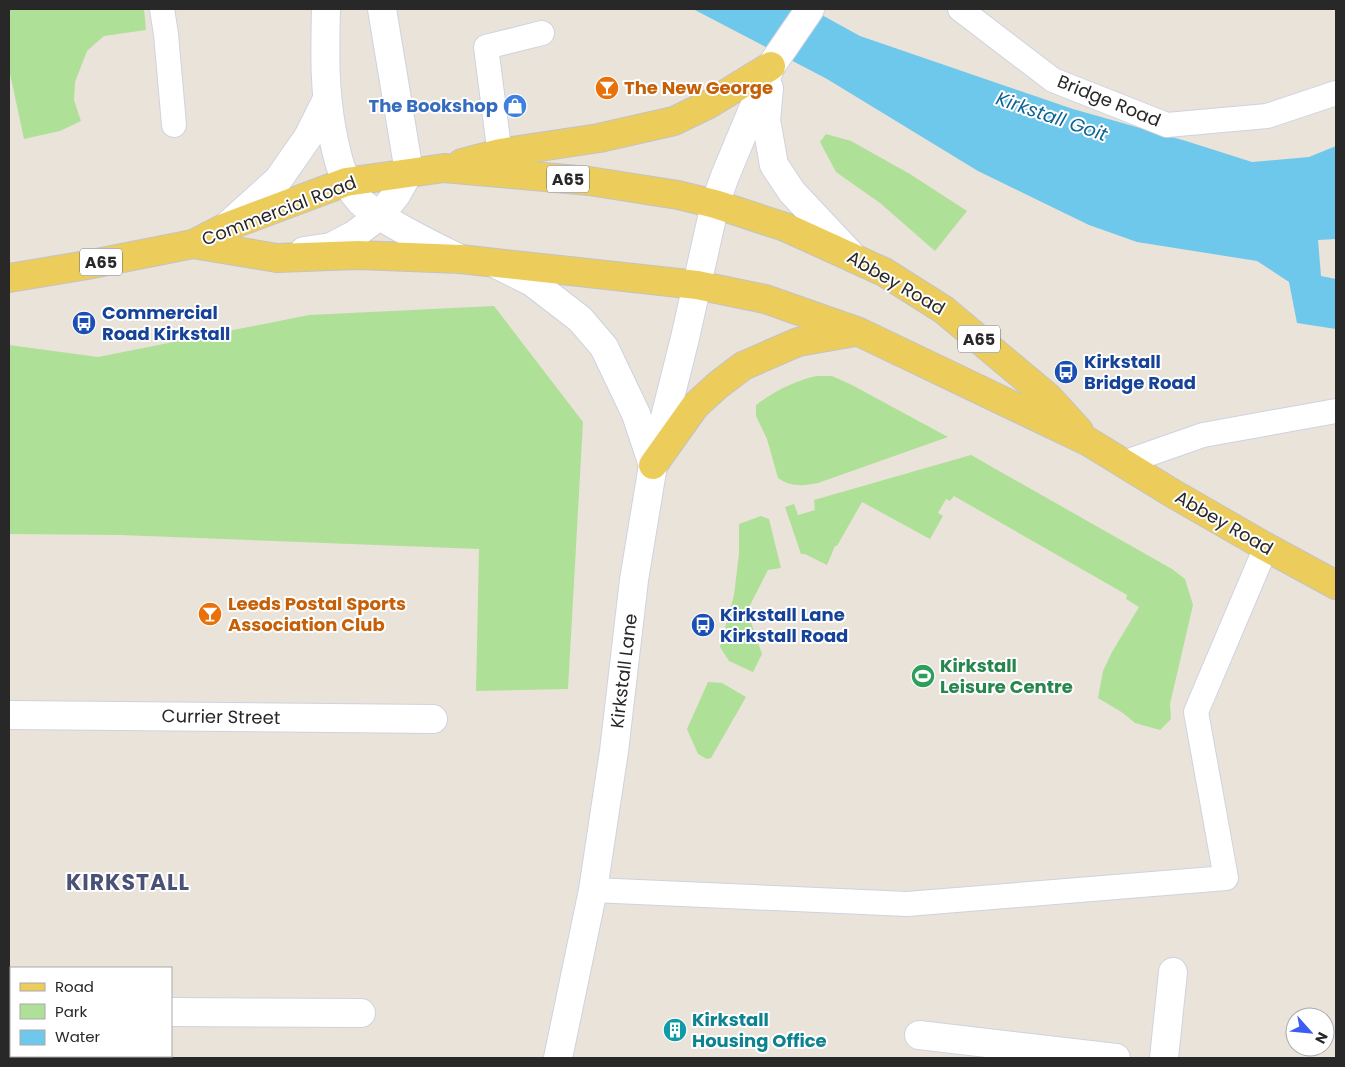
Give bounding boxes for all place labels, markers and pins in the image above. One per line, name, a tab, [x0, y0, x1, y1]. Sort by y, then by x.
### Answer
bar icon: The New George	[594, 75, 620, 101]
place label: The New George	[624, 75, 773, 100]
place label: The Bookshop	[369, 93, 498, 118]
shop icon: The Bookshop	[502, 93, 528, 119]
place label: Commercial Road Kirkstall	[102, 300, 230, 346]
bus stop icon: Commercial Road Kirkstall	[71, 310, 97, 336]
place label: Kirkstall Bridge Road	[1084, 349, 1196, 395]
bus stop icon: Kirkstall Bridge Road	[1053, 359, 1079, 385]
place label: Leeds Postal Sports Association Club	[228, 591, 406, 637]
bar icon: Leeds Postal Sports Association Club	[197, 601, 223, 627]
place label: Kirkstall Lane Kirkstall Road	[720, 602, 848, 648]
bus stop icon: Kirkstall Lane Kirkstall Road	[690, 612, 716, 638]
place label: Kirkstall Leisure Centre	[940, 653, 1073, 699]
sports icon: Kirkstall Leisure Centre	[910, 663, 936, 689]
place label: Kirkstall Housing Office	[692, 1007, 827, 1053]
building icon: Kirkstall Housing Office	[662, 1017, 688, 1043]

